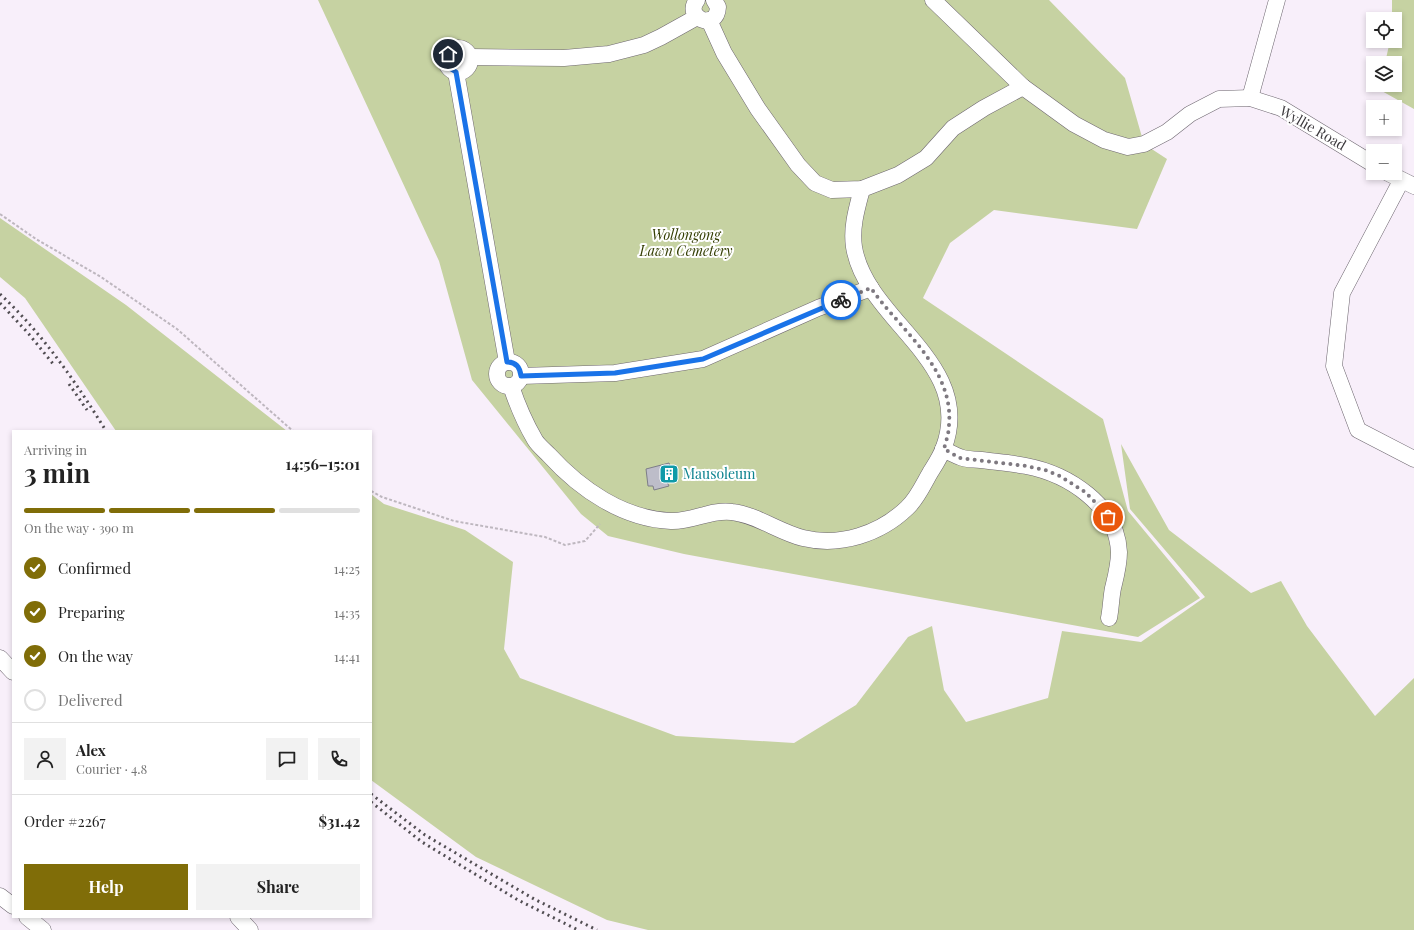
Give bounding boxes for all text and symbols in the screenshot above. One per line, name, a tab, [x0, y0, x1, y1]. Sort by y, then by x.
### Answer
map controls	[1366, 12, 1402, 180]
button: locate	[1366, 12, 1402, 48]
pin	[431, 37, 465, 71]
icon: home	[437, 43, 459, 65]
button: layers	[1366, 56, 1402, 92]
street label: Wyllie Road	[1276, 100, 1350, 154]
button: +	[1366, 100, 1402, 136]
button: −	[1366, 144, 1402, 180]
park label: Wollongong Lawn Cemetery	[639, 225, 733, 260]
courier	[821, 280, 861, 320]
icon: bike	[830, 289, 852, 311]
text: Arriving in	[24, 441, 87, 458]
text: 14:56–15:01	[286, 454, 360, 474]
text: 3 min	[24, 455, 90, 490]
building icon: Mausoleum	[658, 463, 680, 485]
place label: Mausoleum	[683, 464, 756, 483]
pin	[1091, 500, 1125, 534]
icon: bag	[1097, 506, 1119, 528]
text: On the way · 390 m	[24, 519, 134, 536]
icon: check	[24, 557, 46, 579]
text: Confirmed	[58, 558, 131, 578]
text: 14:25	[334, 560, 360, 577]
icon: check	[24, 601, 46, 623]
text: Preparing	[58, 602, 125, 622]
text: 14:35	[334, 604, 360, 621]
icon: check	[24, 645, 46, 667]
text: On the way	[58, 646, 133, 666]
text: 14:41	[334, 648, 360, 665]
text: Delivered	[58, 690, 123, 710]
button: person	[24, 738, 66, 780]
button: chat	[266, 738, 308, 780]
button: phone	[318, 738, 360, 780]
text: Alex	[76, 740, 106, 760]
text: Courier · 4.8	[76, 760, 147, 777]
text: Order #2267	[24, 811, 106, 831]
text: $31.42	[319, 811, 360, 831]
button: Help	[24, 864, 188, 910]
button: Share	[196, 864, 360, 910]

